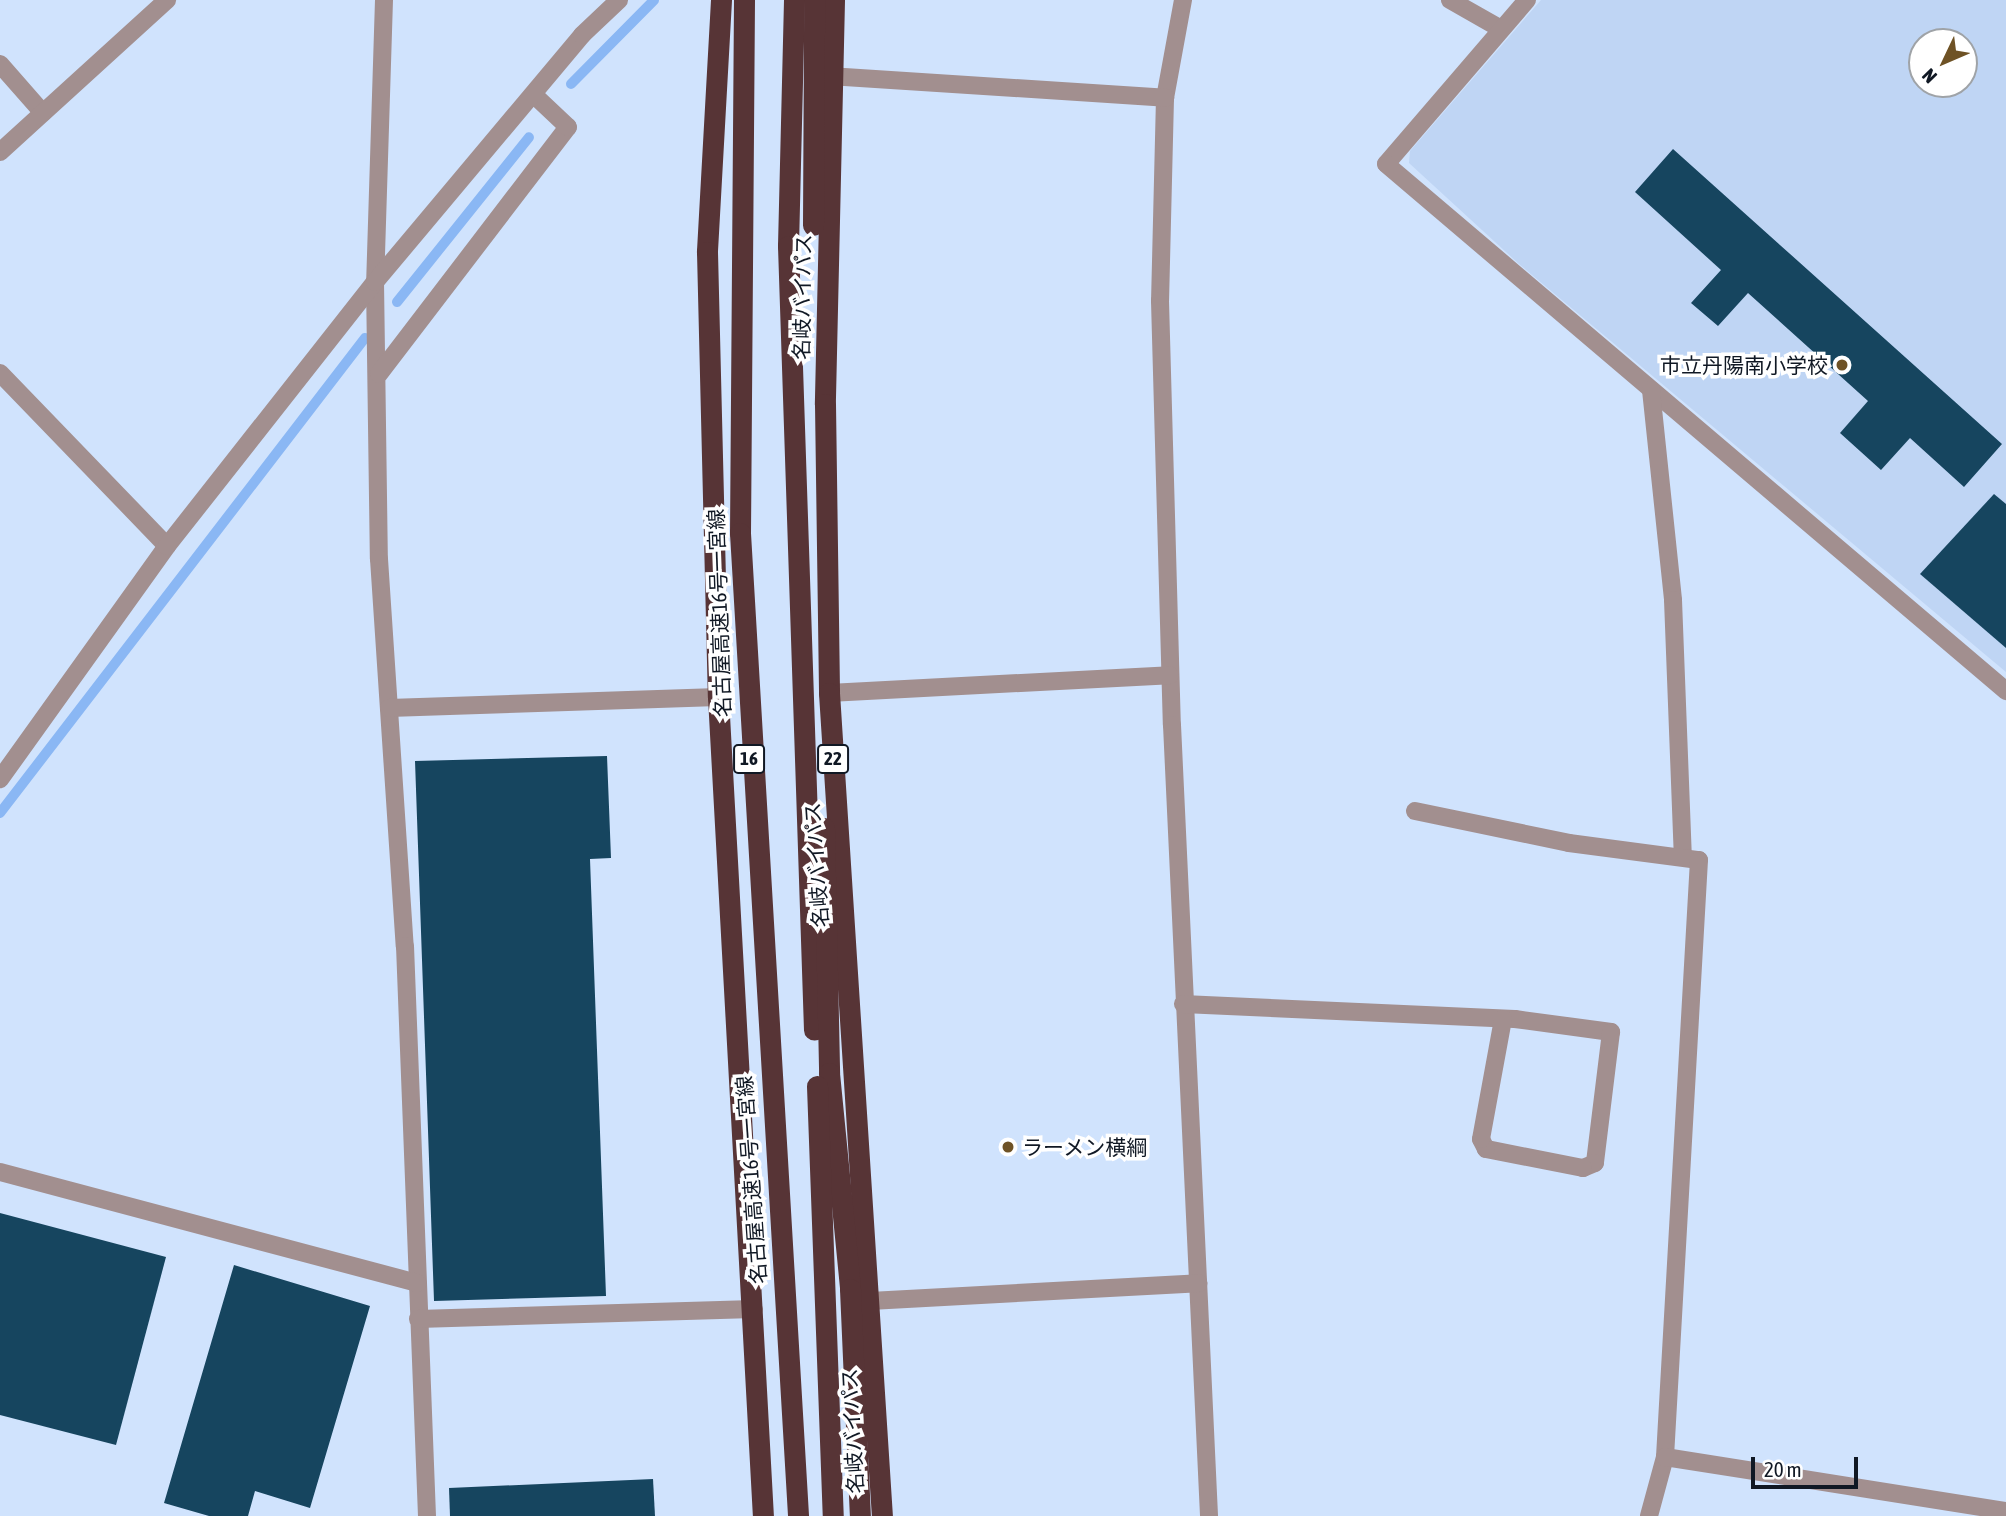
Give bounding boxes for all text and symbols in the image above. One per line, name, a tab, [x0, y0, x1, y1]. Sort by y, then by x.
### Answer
north arrow	[1908, 28, 1978, 98]
text: N	[1918, 65, 1941, 88]
street label: 名岐バイパス	[788, 234, 816, 360]
place label: 市立丹陽南小学校	[1660, 352, 1828, 378]
marker: 市立丹陽南小学校	[1834, 357, 1850, 373]
street label: 名古屋高速16号一宮線	[703, 508, 735, 718]
road number: 16	[732, 744, 766, 774]
road number: 22	[816, 744, 850, 774]
street label: 名岐バイパス	[799, 801, 833, 929]
street label: 名古屋高速16号一宮線	[731, 1075, 771, 1285]
place label: ラーメン横綱	[1022, 1134, 1148, 1160]
marker: ラーメン横綱	[1000, 1139, 1016, 1155]
street label: 名岐バイパス	[836, 1367, 868, 1495]
scale bar	[1754, 1442, 1861, 1486]
text: 20 m	[1764, 1457, 1802, 1481]

